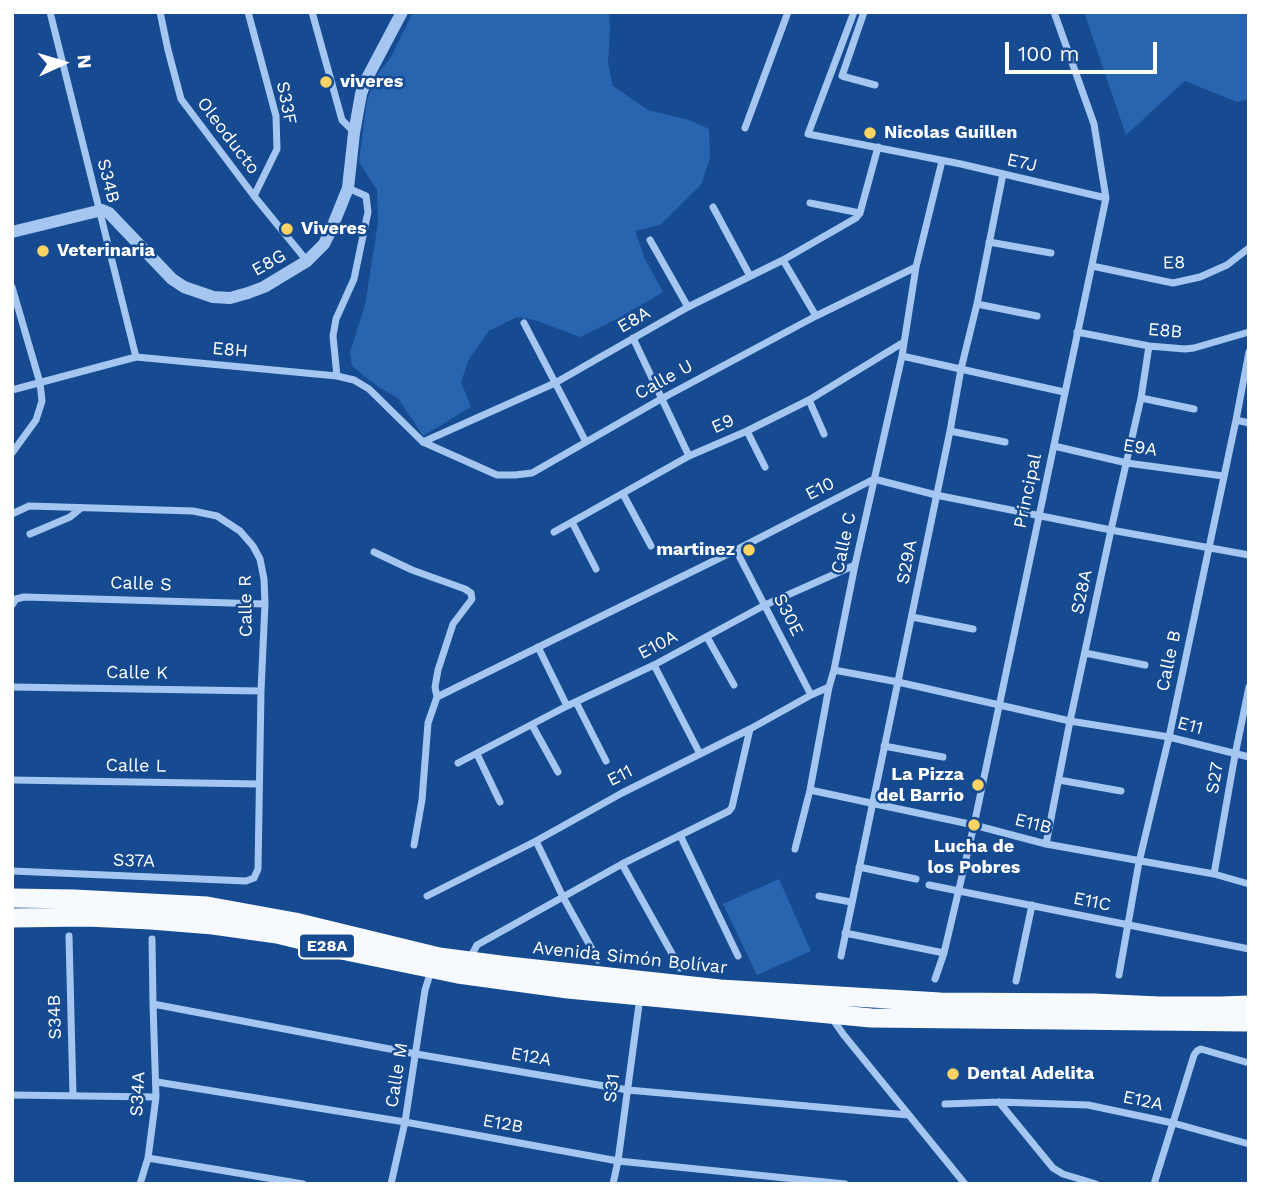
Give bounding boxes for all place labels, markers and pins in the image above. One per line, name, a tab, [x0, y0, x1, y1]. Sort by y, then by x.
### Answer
place label: viveres	[340, 71, 403, 93]
marker: viveres	[318, 74, 334, 90]
place label: Nicolas Guillen	[884, 122, 1018, 144]
marker: Nicolas Guillen	[862, 125, 878, 141]
place label: Viveres	[301, 218, 367, 240]
marker: Viveres	[279, 221, 295, 237]
place label: Veterinaria	[57, 240, 155, 262]
marker: Veterinaria	[35, 243, 51, 259]
place label: martinez	[656, 539, 735, 561]
marker: martinez	[741, 542, 757, 558]
place label: La Pizza del Barrio	[877, 764, 964, 806]
marker: La Pizza del Barrio	[970, 777, 986, 793]
marker: Lucha de los Pobres	[966, 817, 982, 833]
place label: Lucha de los Pobres	[928, 836, 1020, 878]
place label: Dental Adelita	[967, 1063, 1094, 1085]
marker: Dental Adelita	[945, 1066, 961, 1082]

